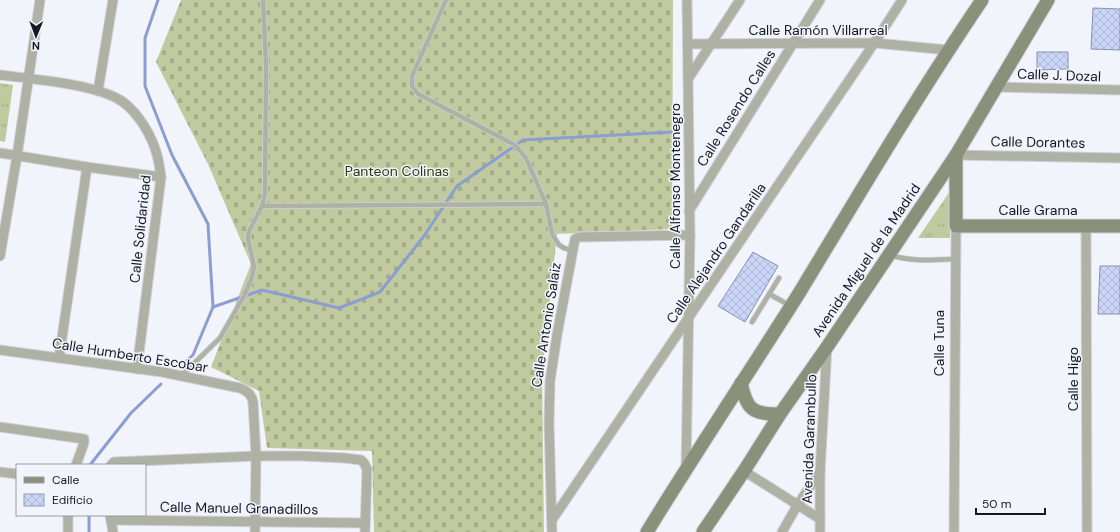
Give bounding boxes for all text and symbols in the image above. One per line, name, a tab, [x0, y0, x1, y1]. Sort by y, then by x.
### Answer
north arrow	[16, 16, 56, 56]
street label: Calle Ramón Villarreal	[748, 21, 888, 39]
text: N	[32, 39, 40, 53]
street label: Calle Rosendo Calles	[693, 46, 779, 170]
street label: Calle J. Dozal	[1017, 65, 1101, 85]
street label: Calle Alfonso Montenegro	[666, 103, 684, 269]
street label: Calle Dorantes	[991, 132, 1085, 152]
park label: Panteon Colinas	[345, 162, 449, 180]
street label: Calle Solidaridad	[125, 174, 155, 284]
street label: Calle Alejandro Gandarilla	[662, 179, 770, 327]
street label: Avenida Miguel de la Madrid	[808, 180, 924, 340]
street label: Calle Grama	[998, 201, 1078, 219]
street label: Calle Antonio Salaiz	[527, 261, 565, 389]
street label: Calle Tuna	[930, 310, 948, 376]
street label: Calle Humberto Escobar	[51, 334, 209, 376]
street label: Calle Higo	[1064, 347, 1082, 411]
street label: Avenida Garambullo	[798, 374, 820, 504]
legend	[16, 464, 146, 516]
text: Calle	[52, 472, 79, 488]
scale bar	[976, 490, 1045, 516]
text: Edificio	[52, 492, 93, 508]
text: 50 m	[982, 496, 1011, 512]
street label: Calle Manuel Granadillos	[160, 498, 318, 518]

